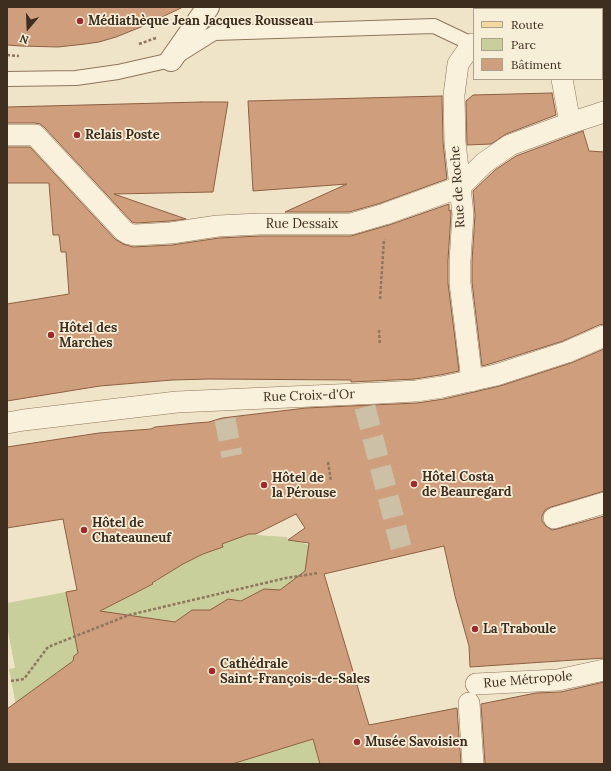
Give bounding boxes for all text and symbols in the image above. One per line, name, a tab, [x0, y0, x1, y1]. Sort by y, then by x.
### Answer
north arrow	[8, 8, 48, 48]
legend	[473, 8, 603, 80]
place label: Médiathèque Jean Jacques Rousseau	[88, 13, 313, 29]
marker: Médiathèque Jean Jacques Rousseau	[75, 16, 85, 26]
text: Route	[511, 17, 544, 32]
text: N	[18, 31, 30, 47]
text: Parc	[511, 37, 536, 52]
text: Bâtiment	[511, 57, 562, 72]
place label: Relais Poste	[85, 127, 160, 143]
marker: Relais Poste	[72, 130, 82, 140]
street label: Rue de Roche	[447, 146, 469, 228]
street label: Rue Dessaix	[266, 216, 338, 232]
place label: Hôtel des Marches	[59, 320, 117, 351]
marker: Hôtel des Marches	[46, 330, 56, 340]
street label: Rue Croix-d'Or	[263, 387, 355, 405]
place label: Hôtel Costa de Beauregard	[422, 469, 512, 500]
place label: Hôtel de la Pérouse	[272, 470, 336, 501]
marker: Hôtel Costa de Beauregard	[409, 479, 419, 489]
marker: Hôtel de la Pérouse	[259, 480, 269, 490]
place label: Hôtel de Chateauneuf	[92, 515, 171, 546]
marker: Hôtel de Chateauneuf	[79, 525, 89, 535]
place label: La Traboule	[483, 621, 556, 637]
marker: La Traboule	[470, 624, 480, 634]
place label: Cathédrale Saint-François-de-Sales	[220, 656, 370, 687]
marker: Cathédrale Saint-François-de-Sales	[207, 666, 217, 676]
street label: Rue Métropole	[483, 668, 573, 692]
place label: Musée Savoisien	[365, 734, 468, 750]
marker: Musée Savoisien	[352, 737, 362, 747]

